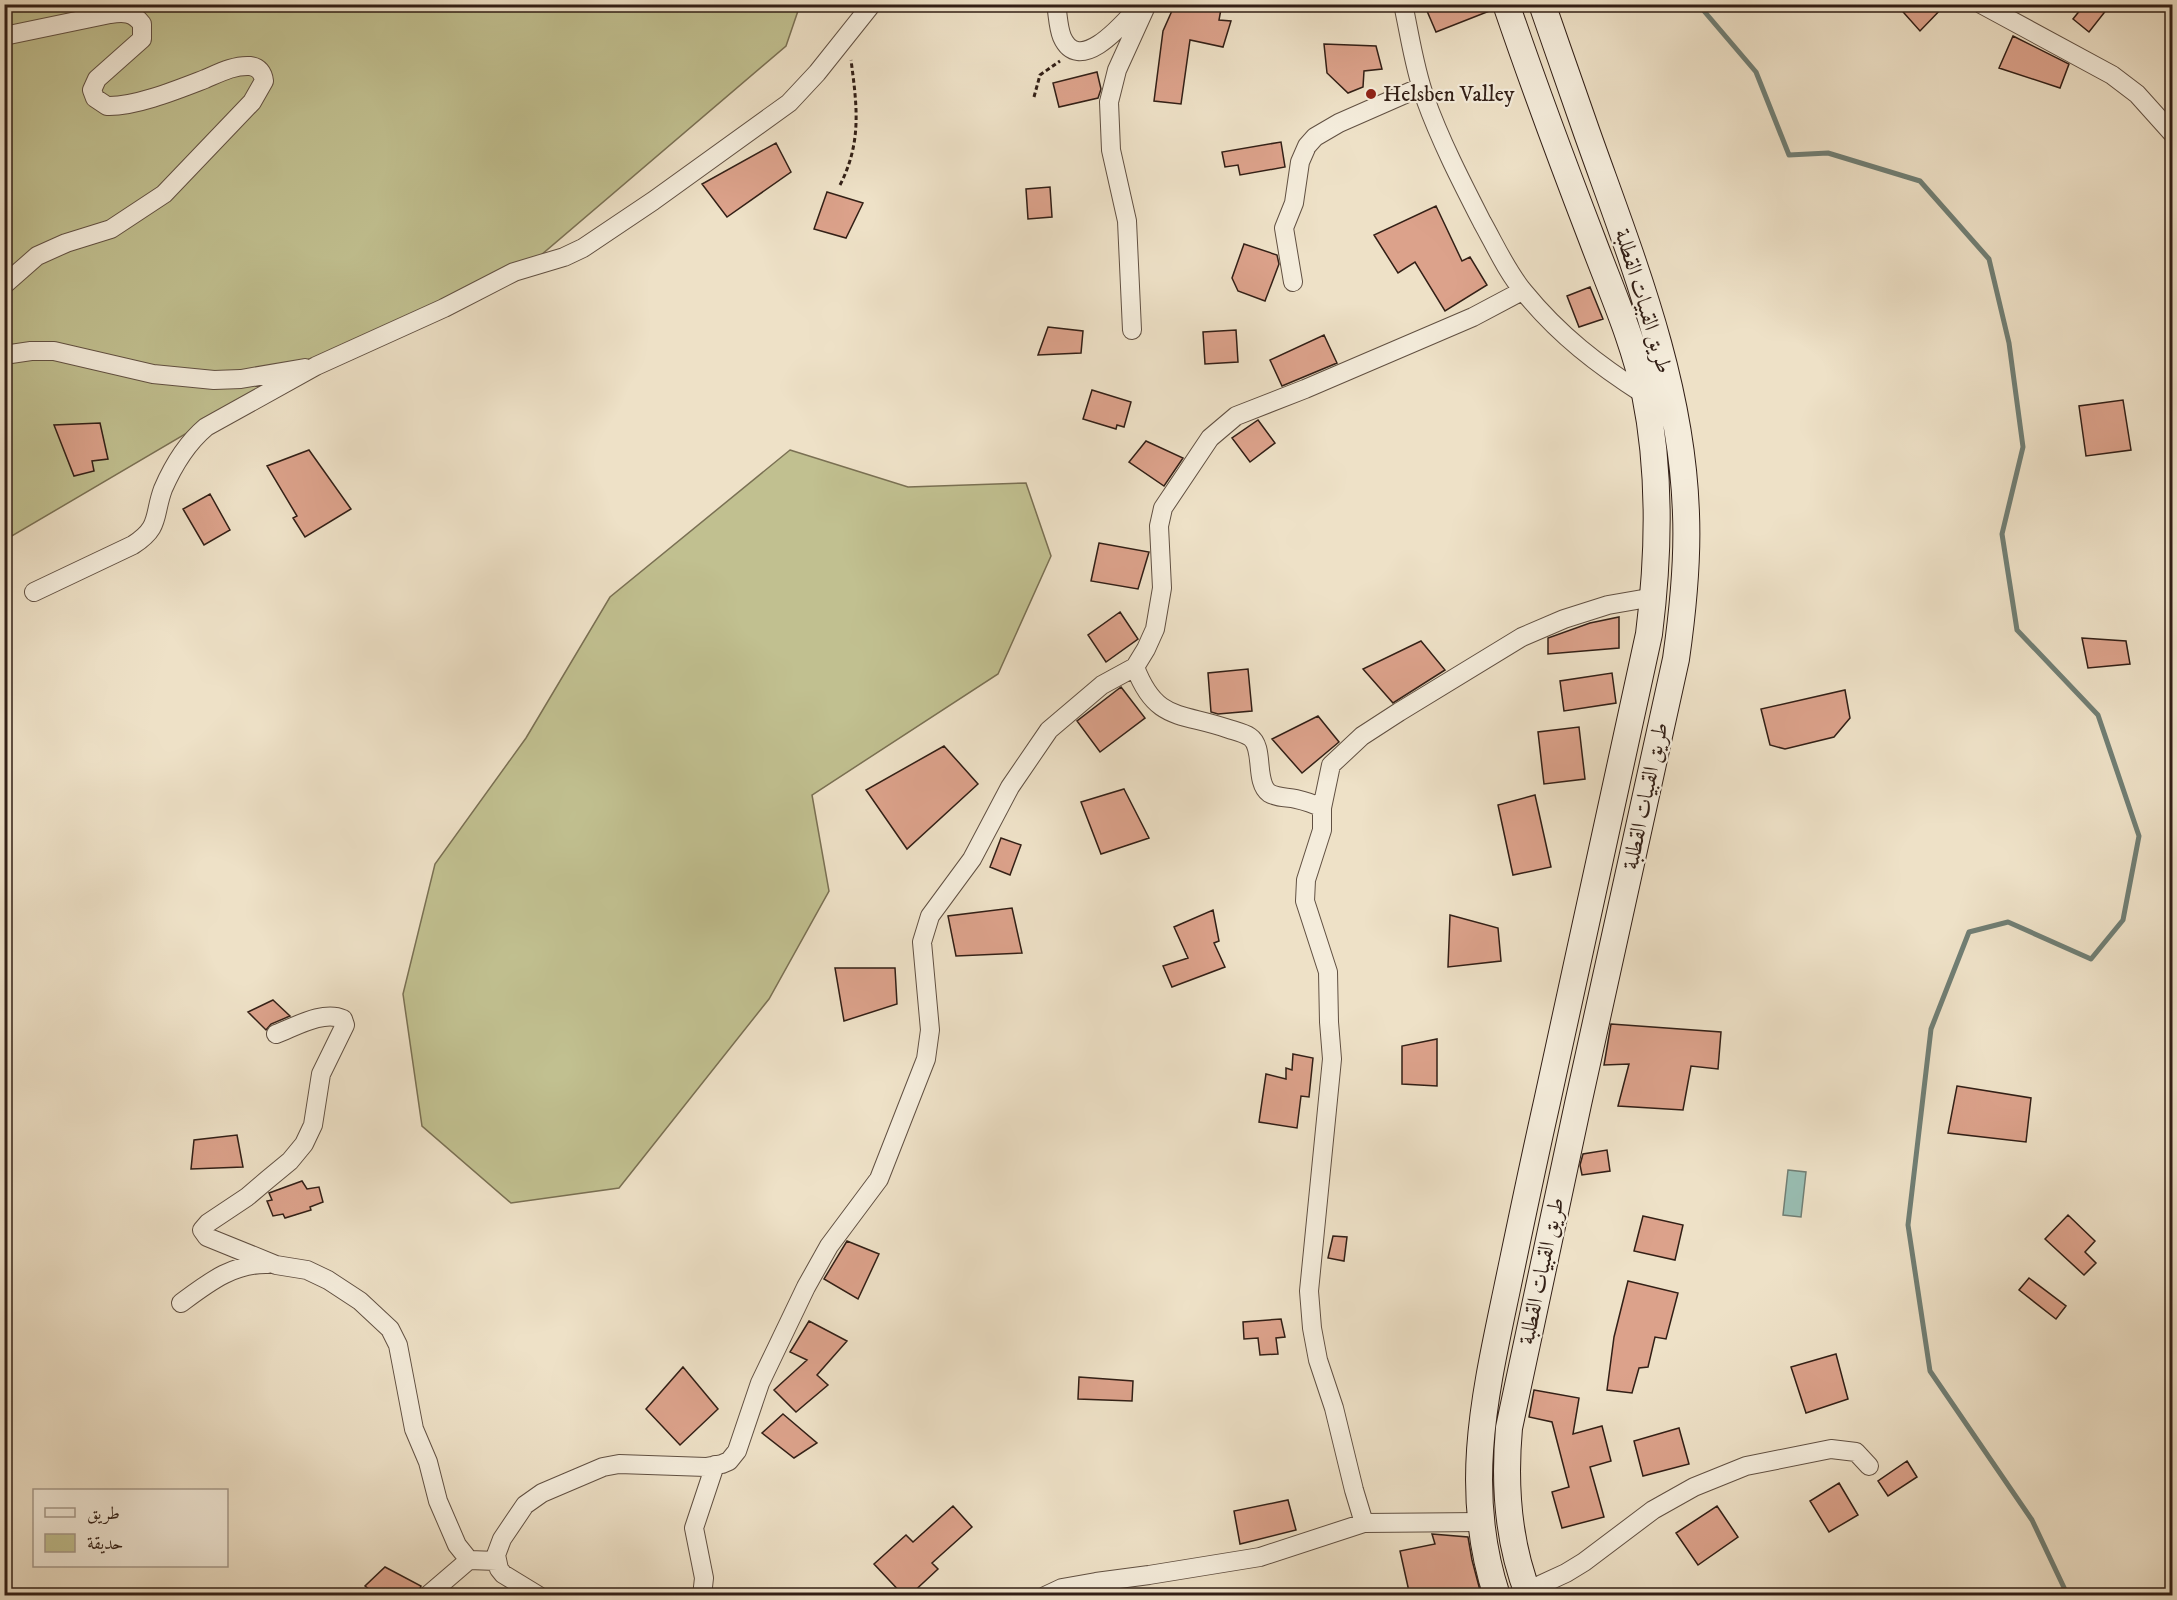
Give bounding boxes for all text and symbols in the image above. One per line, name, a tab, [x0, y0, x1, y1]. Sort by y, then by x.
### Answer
place label: Helsben Valley	[1383, 81, 1515, 108]
marker: Helsben Valley	[1364, 87, 1378, 101]
street label: طريق القبيات القطلبة	[1608, 225, 1678, 377]
street label: طريق القبيات القطلبة	[1617, 720, 1675, 872]
street label: طريق القبيات القطلبة	[1513, 1195, 1571, 1347]
legend	[33, 1489, 228, 1567]
text: طريق	[87, 1503, 120, 1525]
text: حديقة	[87, 1533, 123, 1555]

